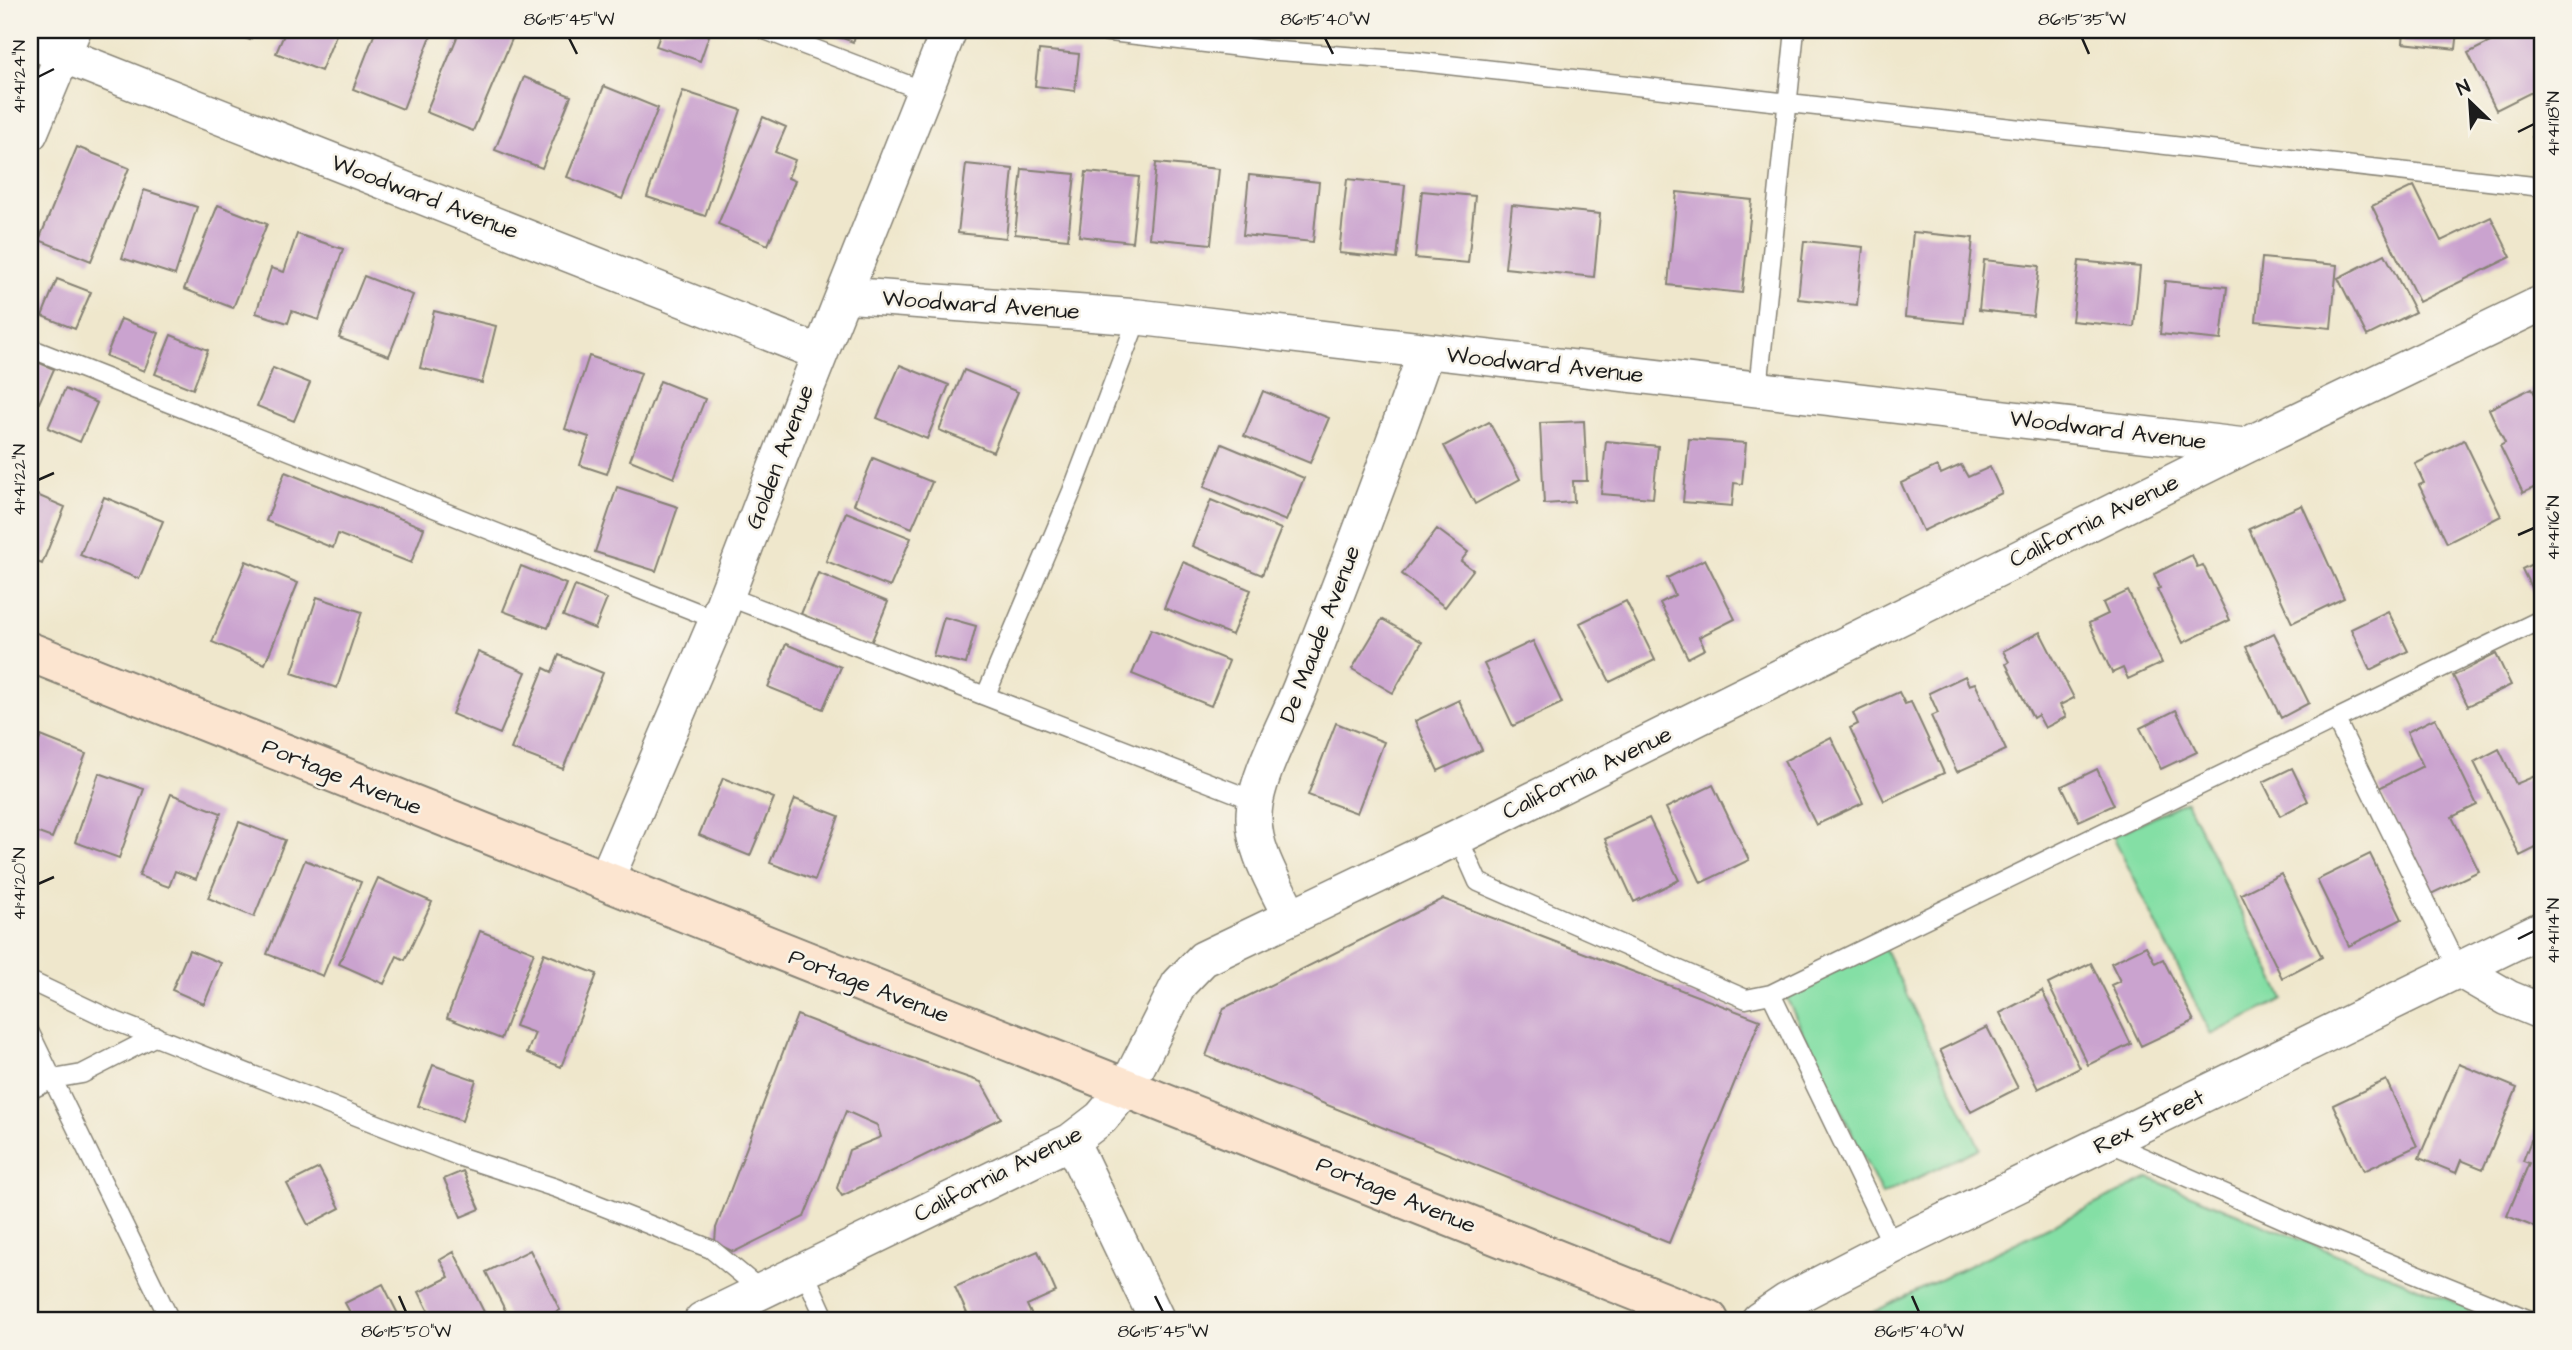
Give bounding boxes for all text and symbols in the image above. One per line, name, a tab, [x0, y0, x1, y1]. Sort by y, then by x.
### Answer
text: 86°15'45"W	[523, 7, 615, 32]
text: 86°15'40"W	[1280, 7, 1370, 32]
text: 86°15'35"W	[2038, 7, 2126, 32]
text: 41°41'24"N	[7, 40, 32, 114]
north arrow	[2436, 66, 2506, 136]
text: N	[2452, 73, 2475, 103]
text: 41°41'18"N	[2541, 91, 2566, 157]
street label: Woodward Avenue	[327, 147, 523, 247]
street label: Woodward Avenue	[881, 282, 1081, 328]
street label: Woodward Avenue	[1445, 339, 1645, 391]
street label: Golden Avenue	[738, 380, 822, 534]
street label: Woodward Avenue	[2008, 402, 2208, 458]
text: 41°41'22"N	[7, 444, 32, 516]
street label: California Avenue	[2004, 466, 2184, 576]
text: 41°41'16"N	[2541, 495, 2566, 561]
street label: De Maude Avenue	[1272, 541, 1368, 727]
street label: California Avenue	[1497, 718, 1677, 828]
street label: Portage Avenue	[257, 730, 427, 825]
text: 41°41'20"N	[7, 847, 32, 921]
text: 41°41'14"N	[2541, 898, 2566, 964]
street label: Portage Avenue	[784, 941, 954, 1032]
street label: Rex Street	[2088, 1081, 2210, 1163]
street label: California Avenue	[908, 1118, 1088, 1230]
street label: Portage Avenue	[1311, 1148, 1481, 1243]
text: 86°15'50"W	[361, 1319, 451, 1344]
text: 86°15'45"W	[1117, 1319, 1209, 1344]
text: 86°15'40"W	[1874, 1319, 1964, 1344]

